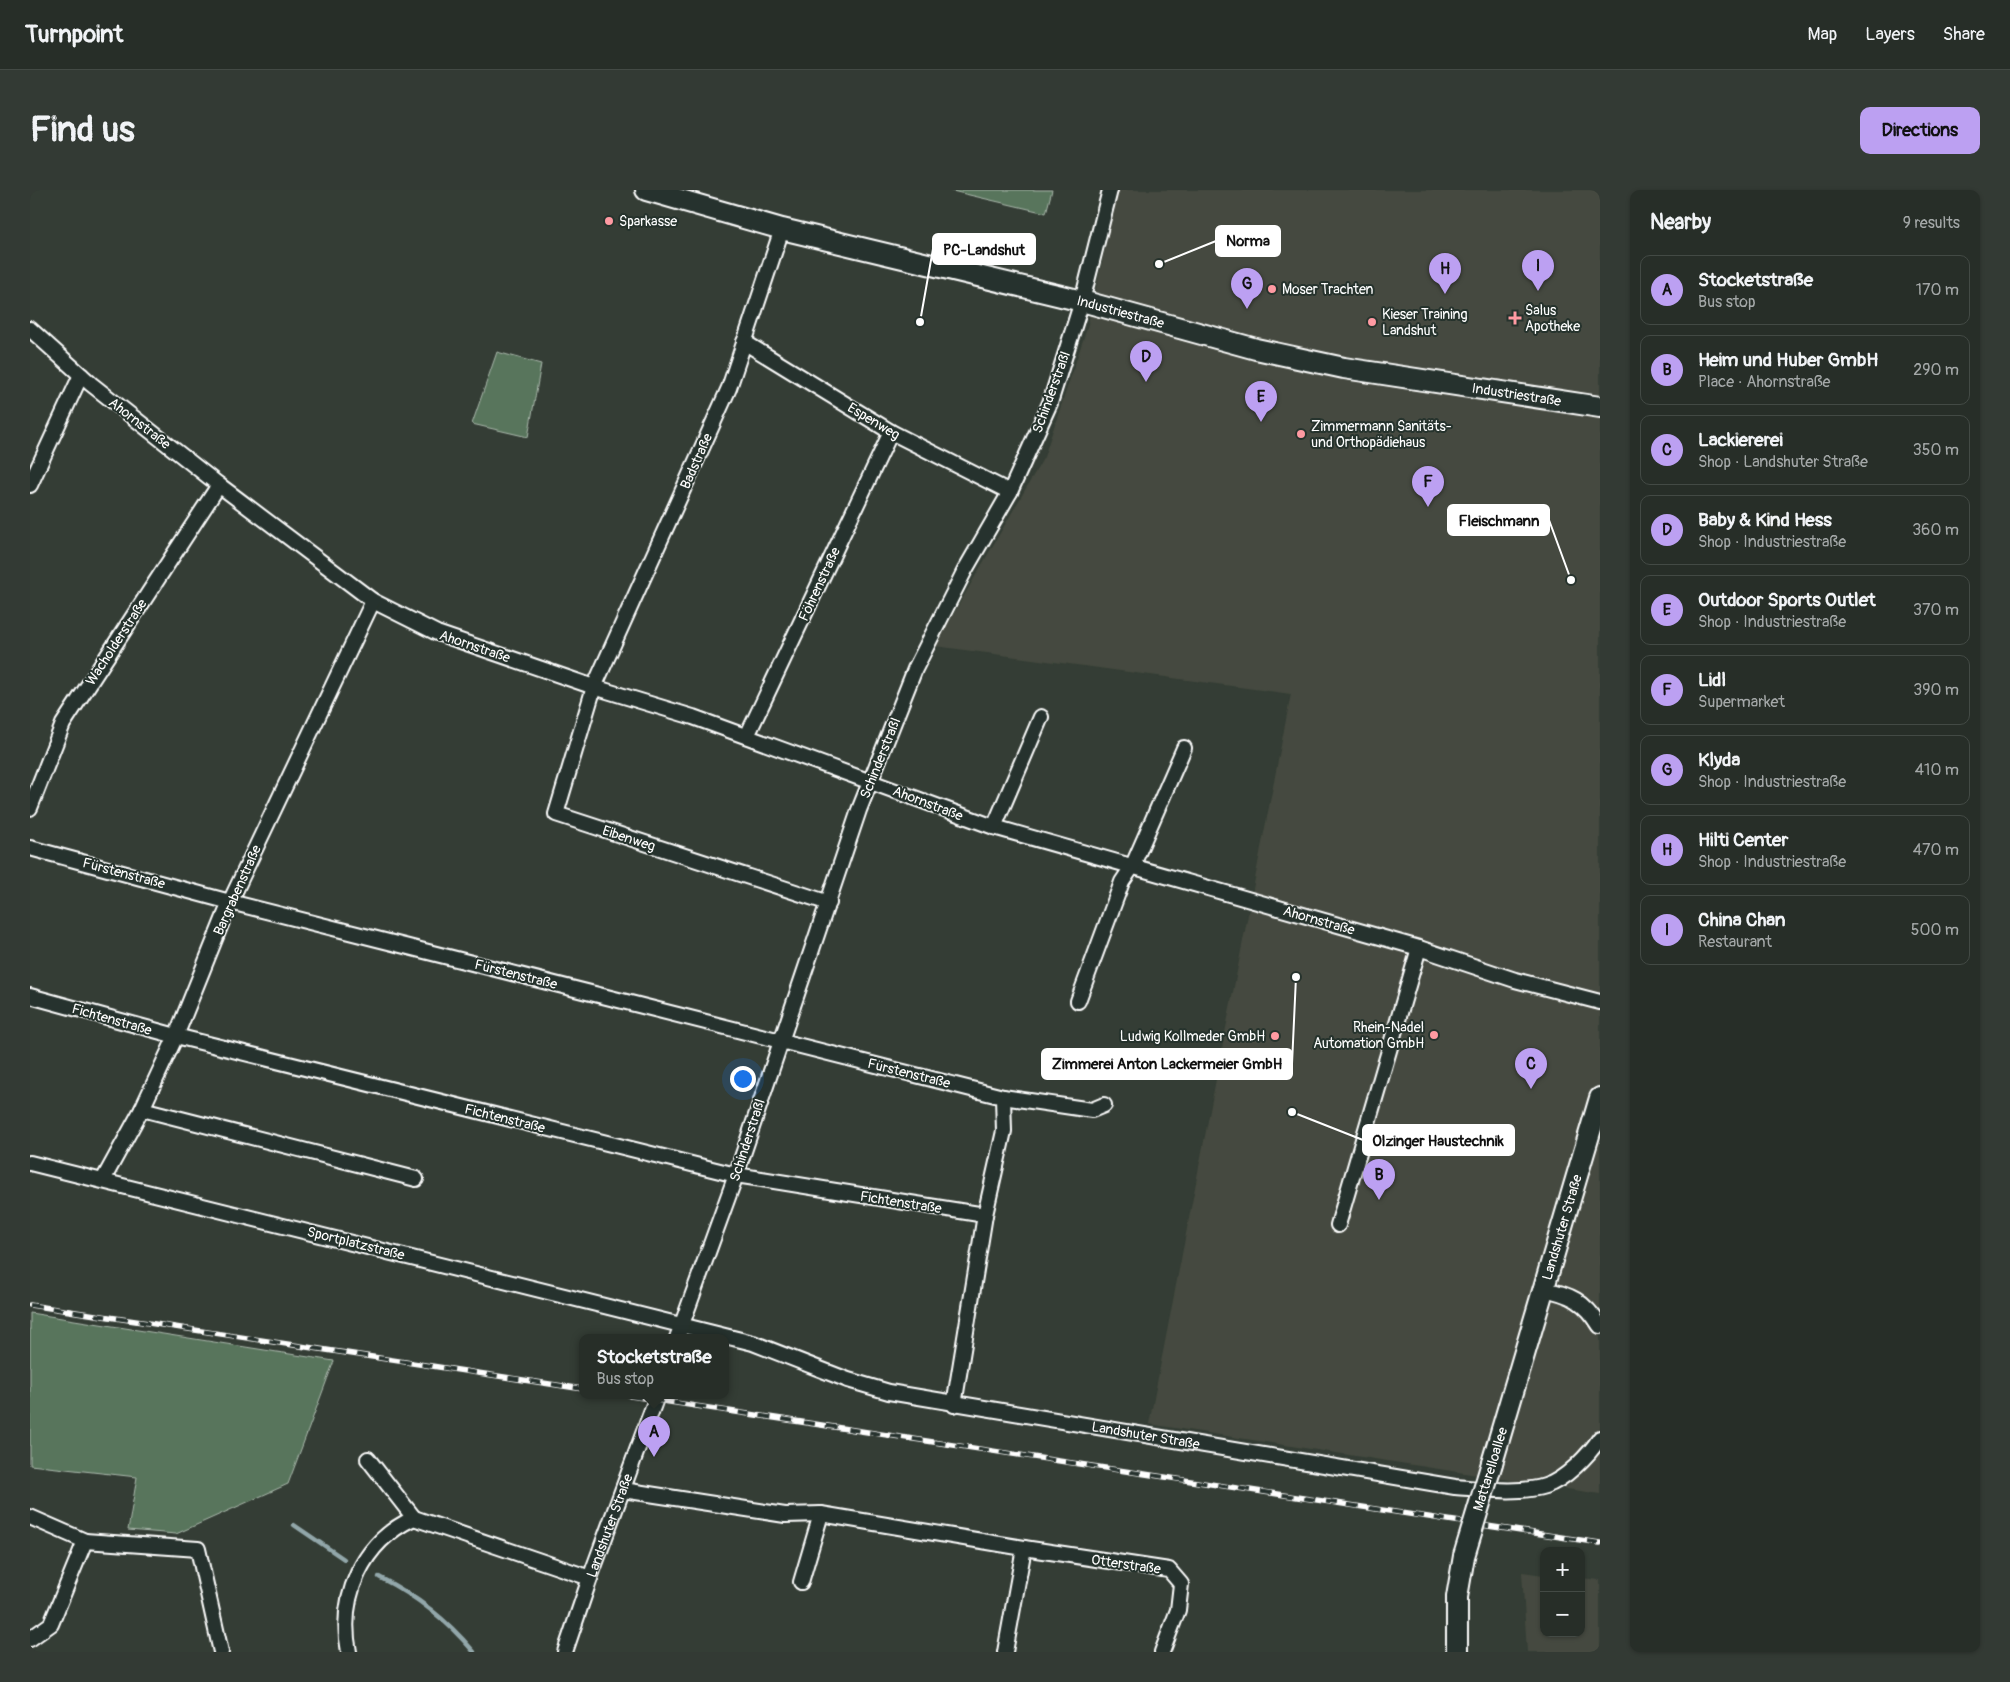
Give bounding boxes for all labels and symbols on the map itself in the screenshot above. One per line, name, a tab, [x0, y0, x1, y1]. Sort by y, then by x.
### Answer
place label: Sparkasse	[619, 213, 677, 230]
marker: Sparkasse	[603, 215, 615, 227]
callout: Norma	[1216, 226, 1280, 256]
text: Norma	[1226, 232, 1270, 251]
callout: PC-Landshut	[933, 234, 1035, 264]
text: PC-Landshut	[943, 241, 1026, 260]
pin: I	[1522, 250, 1554, 291]
pin: H	[1429, 253, 1461, 294]
pin: G	[1231, 268, 1263, 309]
place label: Moser Trachten	[1282, 281, 1374, 298]
marker: Moser Trachten	[1266, 283, 1278, 295]
street label: Industriestraße	[1075, 292, 1166, 332]
place label: Salus Apotheke	[1525, 302, 1580, 335]
place label: Kieser Training Landshut	[1382, 306, 1467, 339]
marker: Salus Apotheke	[1509, 312, 1521, 324]
marker: Kieser Training Landshut	[1366, 316, 1378, 328]
pin: D	[1130, 341, 1162, 382]
street label: Schinderstraßl	[1029, 349, 1074, 435]
street label: Industriestraße	[1471, 380, 1562, 410]
pin: E	[1245, 381, 1277, 422]
street label: Ahornstraße	[105, 394, 174, 453]
street label: Espenweg	[844, 399, 903, 444]
place label: Zimmermann Sanitäts- und Orthopädiehaus	[1311, 418, 1452, 451]
marker: Zimmermann Sanitäts- und Orthopädiehaus	[1295, 428, 1307, 440]
street label: Badstraße	[677, 431, 716, 492]
pin: F	[1412, 466, 1444, 507]
callout: Fleischmann	[1448, 505, 1549, 535]
text: Fleischmann	[1459, 512, 1540, 531]
street label: Föhrenstraße	[795, 544, 844, 624]
street label: Wacholderstraße	[82, 596, 151, 689]
street label: Ahornstraße	[437, 626, 513, 667]
street label: Schinderstraßl	[857, 715, 904, 801]
street label: Ahornstraße	[890, 782, 965, 825]
street label: Eibenweg	[600, 822, 657, 855]
street label: Bargrabenstraße	[210, 842, 265, 938]
street label: Fürstenstraße	[81, 854, 167, 893]
street label: Ahornstraße	[1281, 902, 1357, 939]
street label: Fürstenstraße	[473, 956, 559, 993]
street label: Fichtenstraße	[70, 1000, 154, 1039]
place label: Rhein-Nadel Automation GmbH	[1313, 1019, 1424, 1052]
place label: Ludwig Kollmeder GmbH	[1120, 1028, 1265, 1045]
marker: Rhein-Nadel Automation GmbH	[1428, 1029, 1440, 1041]
marker: Ludwig Kollmeder GmbH	[1269, 1030, 1281, 1042]
pin: C	[1515, 1048, 1547, 1089]
callout: Zimmerei Anton Lackermeier GmbH	[1042, 1049, 1292, 1079]
street label: Fürstenstraße	[866, 1055, 952, 1092]
text: Zimmerei Anton Lackermeier GmbH	[1052, 1055, 1283, 1074]
your location	[730, 1066, 756, 1092]
street label: Schinderstraßl	[726, 1097, 769, 1183]
street label: Fichtenstraße	[463, 1100, 547, 1137]
callout: Olzinger Haustechnik	[1363, 1125, 1514, 1155]
text: Olzinger Haustechnik	[1372, 1132, 1504, 1151]
pin: B	[1363, 1159, 1395, 1200]
street label: Landshuter Straße	[1539, 1172, 1586, 1282]
street label: Fichtenstraße	[859, 1188, 943, 1217]
street label: Sportplatzstraße	[305, 1223, 406, 1264]
pin: A	[638, 1416, 670, 1457]
street label: Landshuter Straße	[1090, 1418, 1201, 1453]
street label: Mattarelloallee	[1470, 1425, 1511, 1513]
street label: Landshuter Straße	[583, 1471, 637, 1580]
street label: Otterstraße	[1090, 1551, 1162, 1578]

